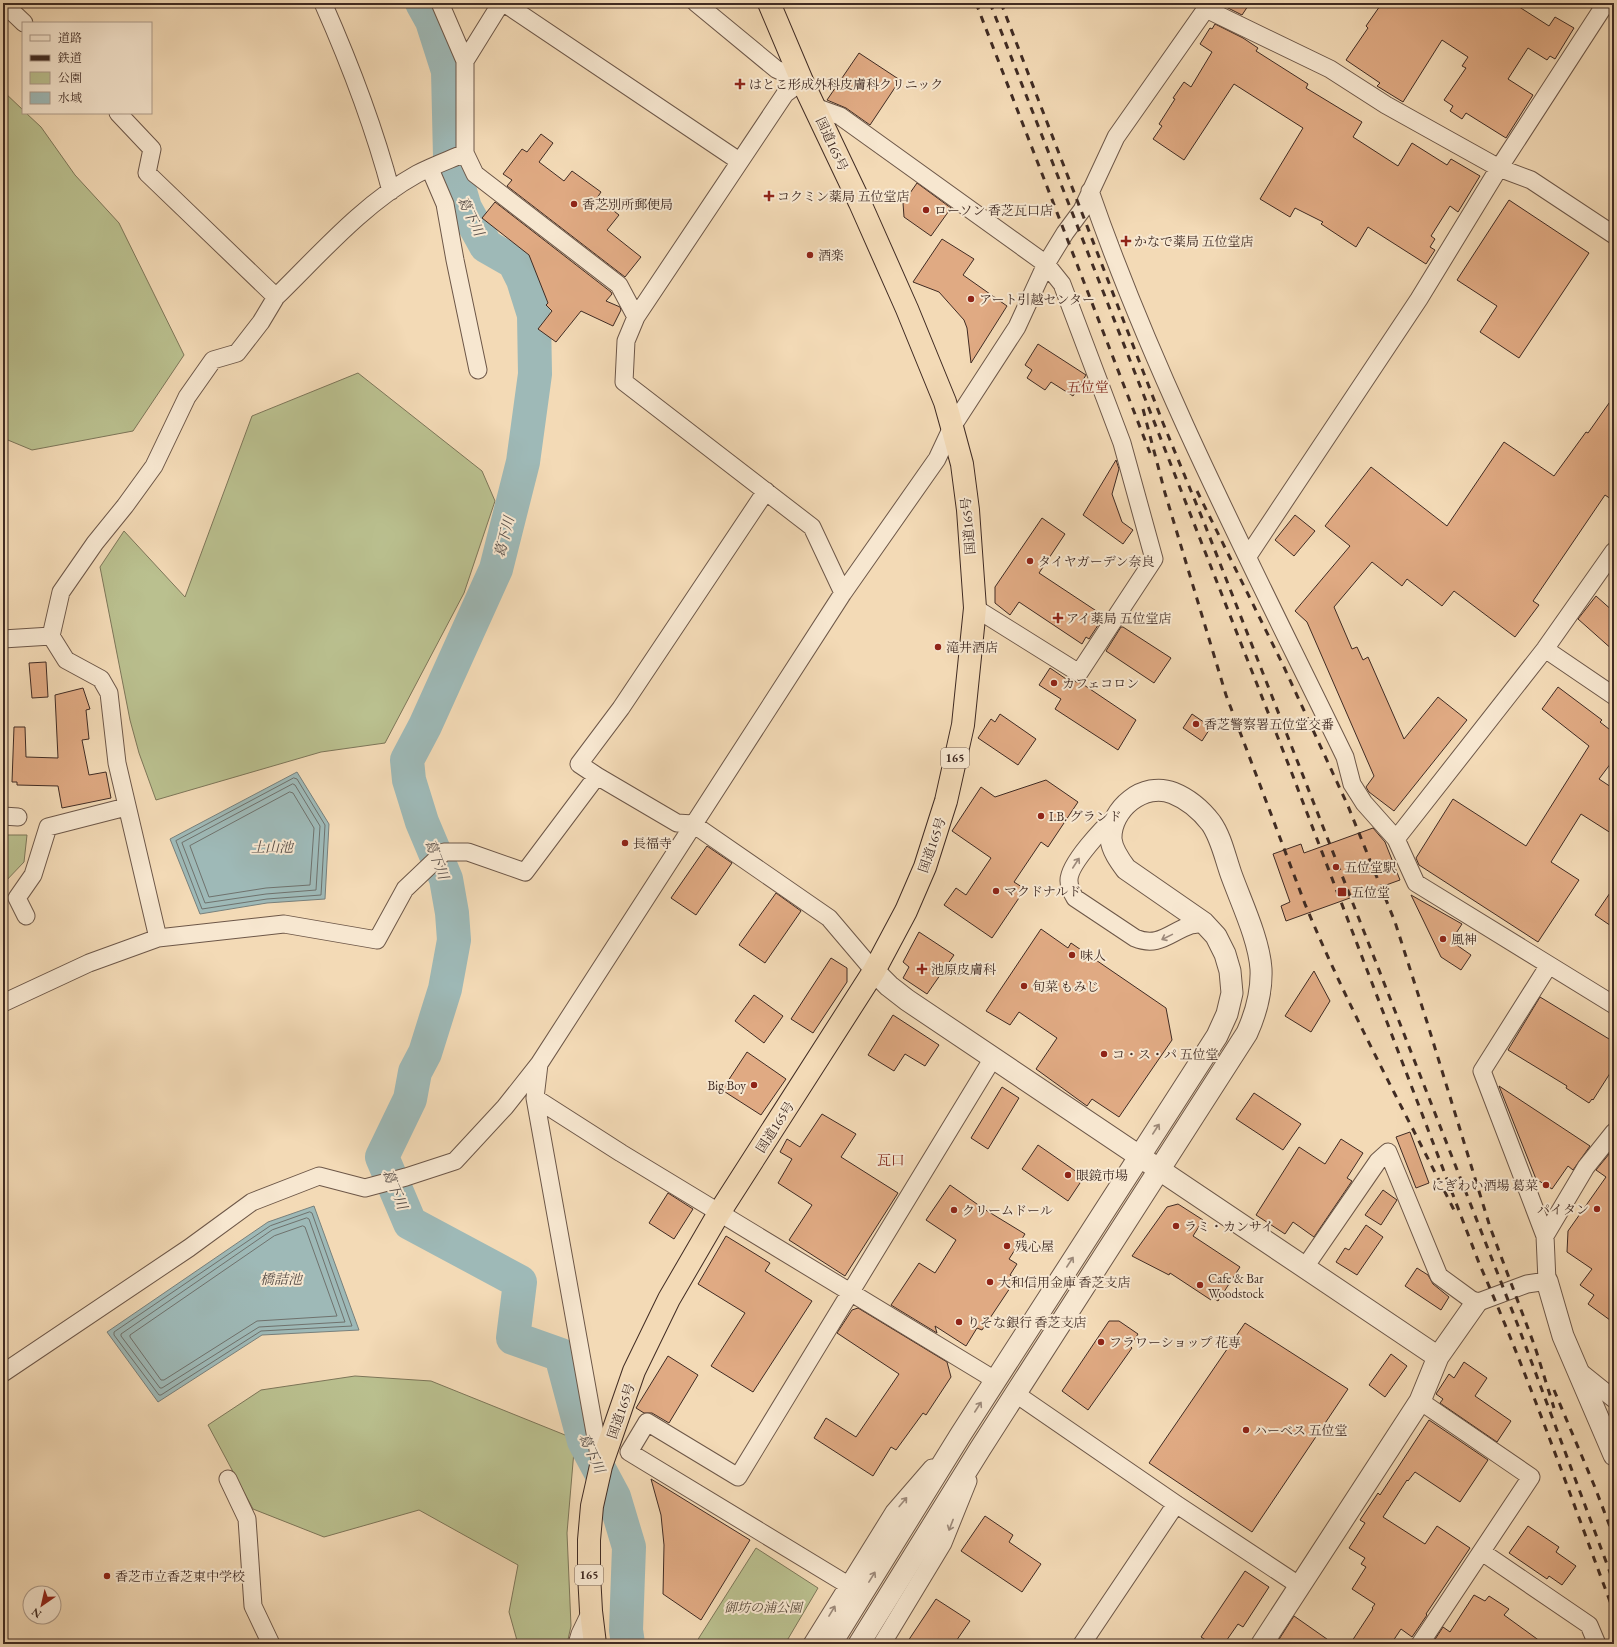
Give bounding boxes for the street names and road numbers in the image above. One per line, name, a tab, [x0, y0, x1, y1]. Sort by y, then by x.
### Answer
street label: 国道165号	[812, 114, 852, 174]
street label: 国道165号	[957, 497, 979, 555]
road number: 165	[941, 748, 969, 768]
street label: 国道165号	[915, 815, 949, 875]
street label: 国道165号	[752, 1098, 798, 1156]
street label: 国道165号	[604, 1381, 638, 1441]
road number: 165	[575, 1565, 603, 1585]

